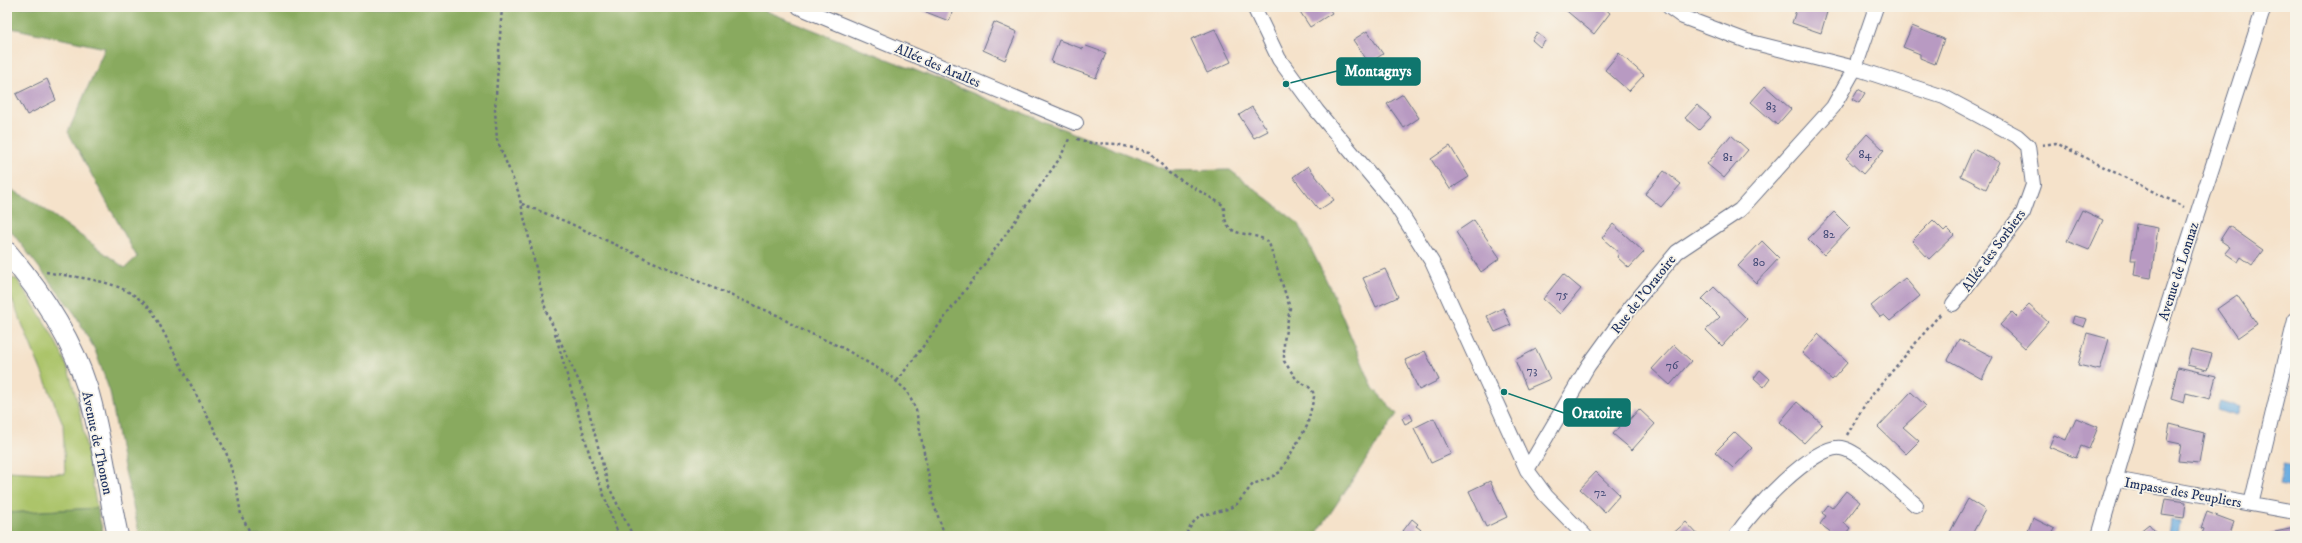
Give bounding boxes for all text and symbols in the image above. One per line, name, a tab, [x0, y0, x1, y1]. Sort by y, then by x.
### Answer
street label: Allée des Aralles	[892, 40, 983, 92]
callout: Montagnys	[1337, 58, 1420, 85]
text: Montagnys	[1345, 62, 1411, 81]
house number: 83	[1766, 99, 1776, 114]
house number: 84	[1859, 147, 1873, 162]
house number: 81	[1723, 150, 1733, 165]
street label: Allée des Sorbiers	[1958, 206, 2030, 295]
street label: Avenue de Lonnaz	[2155, 220, 2203, 323]
house number: 82	[1823, 227, 1835, 242]
street label: Rue de l'Oratoire	[1607, 251, 1680, 338]
house number: 80	[1753, 255, 1765, 270]
house number: 75	[1556, 287, 1568, 302]
house number: 76	[1666, 358, 1679, 373]
house number: 73	[1527, 363, 1537, 378]
street label: Avenue de Thonon	[77, 390, 117, 497]
callout: Oratoire	[1564, 399, 1630, 426]
text: Oratoire	[1572, 404, 1623, 423]
street label: Impasse des Peupliers	[2123, 474, 2243, 512]
house number: 72	[1594, 485, 1606, 500]

